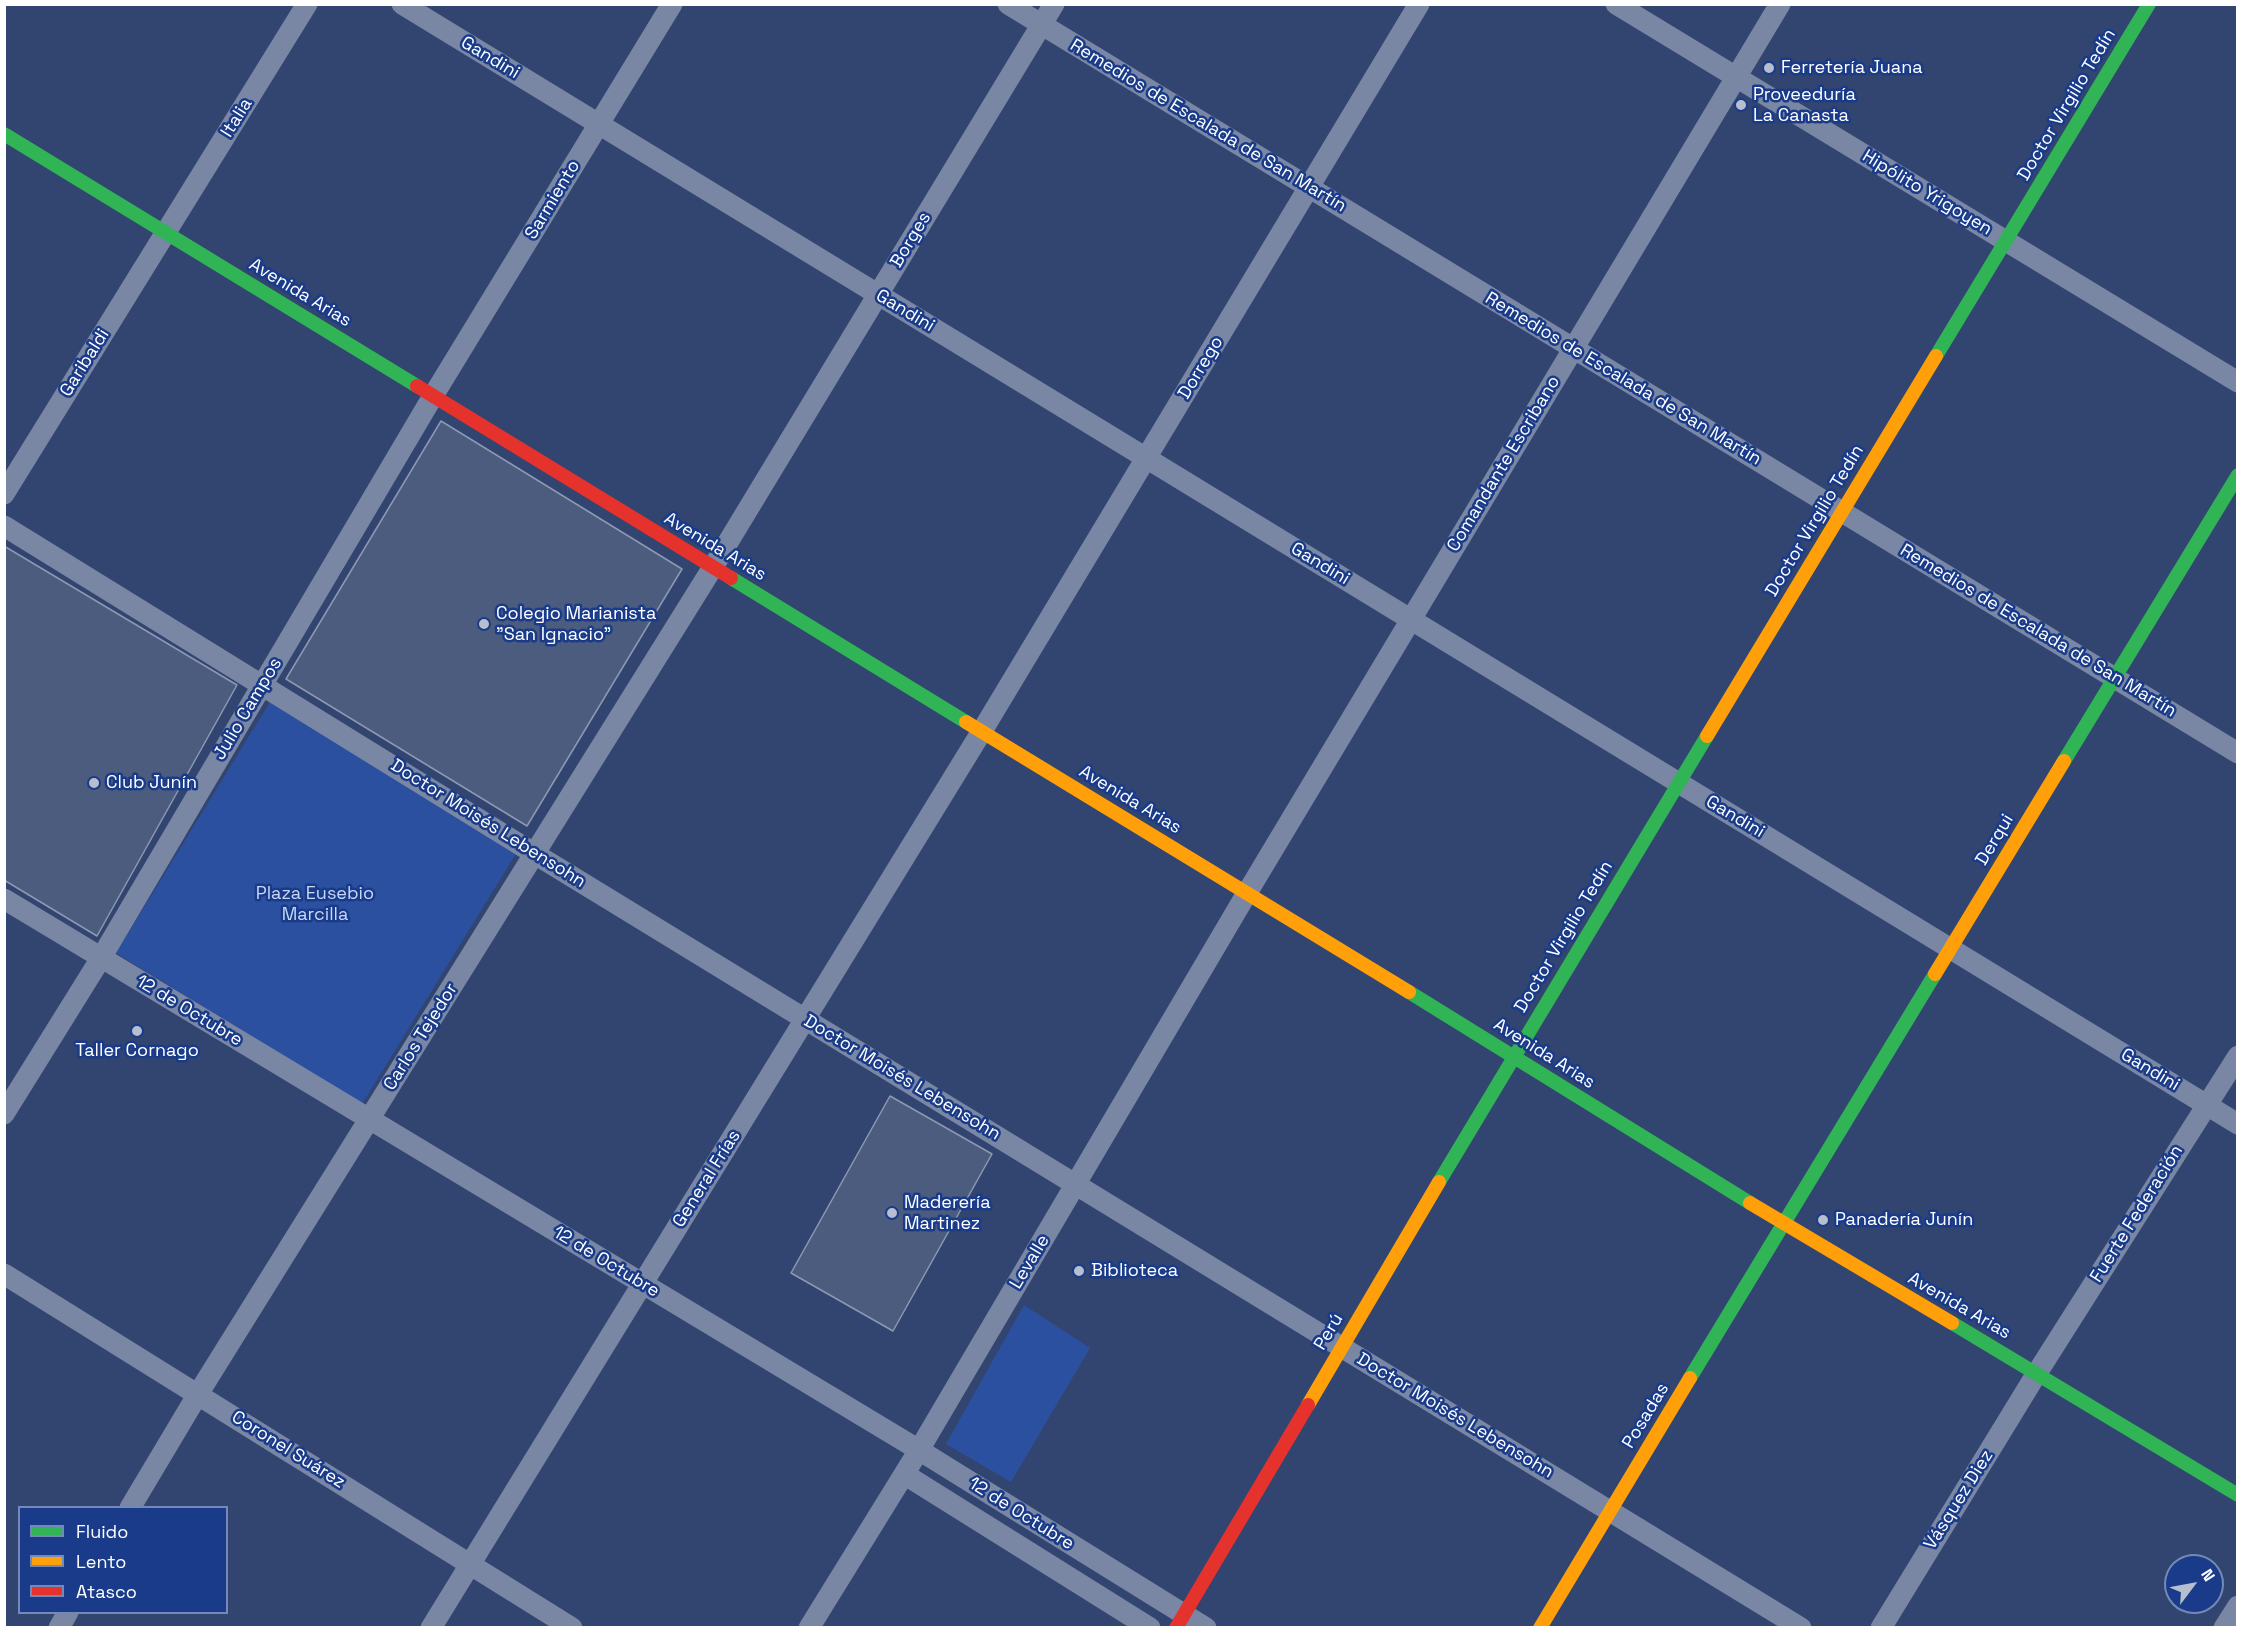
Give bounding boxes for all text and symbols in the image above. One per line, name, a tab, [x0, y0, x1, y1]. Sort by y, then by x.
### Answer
street label: Doctor Virgilio Tedín	[2013, 25, 2121, 185]
street label: Gandini	[457, 32, 523, 84]
street label: Remedios de Escalada de San Martín	[1066, 35, 1350, 217]
place label: Ferretería Juana	[1781, 57, 1923, 79]
marker: Ferretería Juana	[1762, 61, 1776, 75]
place label: Proveeduría La Canasta	[1753, 84, 1856, 127]
street label: Italia	[217, 94, 257, 142]
marker: Proveeduría La Canasta	[1734, 98, 1748, 112]
street label: Hipólito Yrigoyen	[1858, 146, 1996, 240]
street label: Sarmiento	[521, 156, 585, 244]
street label: Borges	[886, 208, 936, 272]
street label: Avenida Arias	[245, 254, 355, 332]
street label: Gandini	[872, 285, 938, 337]
street label: Remedios de Escalada de San Martín	[1481, 288, 1765, 470]
street label: Garibaldi	[56, 325, 114, 401]
street label: Dorrego	[1174, 333, 1228, 403]
street label: Comandante Escribano	[1443, 372, 1565, 556]
street label: Doctor Virgilio Tedín	[1761, 441, 1869, 601]
street label: Avenida Arias	[660, 508, 770, 586]
street label: Gandini	[1287, 538, 1353, 590]
street label: Remedios de Escalada de San Martín	[1896, 540, 2180, 722]
place label: Colegio Marianista "San Ignacio"	[496, 603, 656, 646]
marker: Colegio Marianista "San Ignacio"	[477, 617, 491, 631]
street label: Julio Campos	[209, 654, 287, 764]
street label: Doctor Moisés Lebensohn	[387, 755, 589, 893]
street label: Avenida Arias	[1075, 761, 1185, 839]
place label: Club Junín	[106, 772, 197, 794]
marker: Club Junín	[87, 776, 101, 790]
street label: Gandini	[1702, 791, 1768, 843]
street label: Derqui	[1971, 810, 2019, 870]
street label: Doctor Virgilio Tedín	[1510, 857, 1618, 1017]
park label: Plaza Eusebio Marcilla	[256, 883, 374, 926]
street label: 12 de Octubre	[132, 971, 246, 1051]
street label: Carlos Tejedor	[379, 979, 463, 1095]
street label: Doctor Moisés Lebensohn	[800, 1011, 1004, 1145]
street label: Avenida Arias	[1489, 1014, 1599, 1094]
marker: Taller Cornago	[130, 1024, 144, 1038]
place label: Taller Cornago	[75, 1040, 199, 1062]
street label: Gandini	[2117, 1044, 2183, 1096]
street label: General Frías	[668, 1126, 746, 1232]
street label: Fuerte Federación	[2086, 1141, 2188, 1287]
place label: Maderería Martinez	[904, 1192, 991, 1234]
marker: Maderería Martinez	[885, 1206, 899, 1220]
place label: Panadería Junín	[1835, 1209, 1973, 1231]
marker: Panadería Junín	[1816, 1213, 1830, 1227]
street label: 12 de Octubre	[549, 1222, 663, 1302]
street label: Levalle	[1005, 1231, 1055, 1293]
place label: Biblioteca	[1091, 1260, 1178, 1282]
marker: Biblioteca	[1072, 1264, 1086, 1278]
street label: Avenida Arias	[1904, 1268, 2014, 1344]
street label: Perú	[1310, 1310, 1348, 1354]
street label: Doctor Moisés Lebensohn	[1353, 1349, 1557, 1483]
street label: Posadas	[1618, 1379, 1674, 1453]
street label: Coronel Suárez	[227, 1407, 349, 1493]
street label: Vásquez Diez	[1920, 1446, 1998, 1554]
street label: 12 de Octubre	[964, 1473, 1078, 1555]
legend	[18, 1506, 228, 1614]
text: Fluido	[76, 1520, 128, 1543]
text: Lento	[76, 1550, 126, 1573]
north arrow	[2164, 1554, 2224, 1614]
text: N	[2196, 1565, 2220, 1585]
text: Atasco	[76, 1580, 137, 1603]

